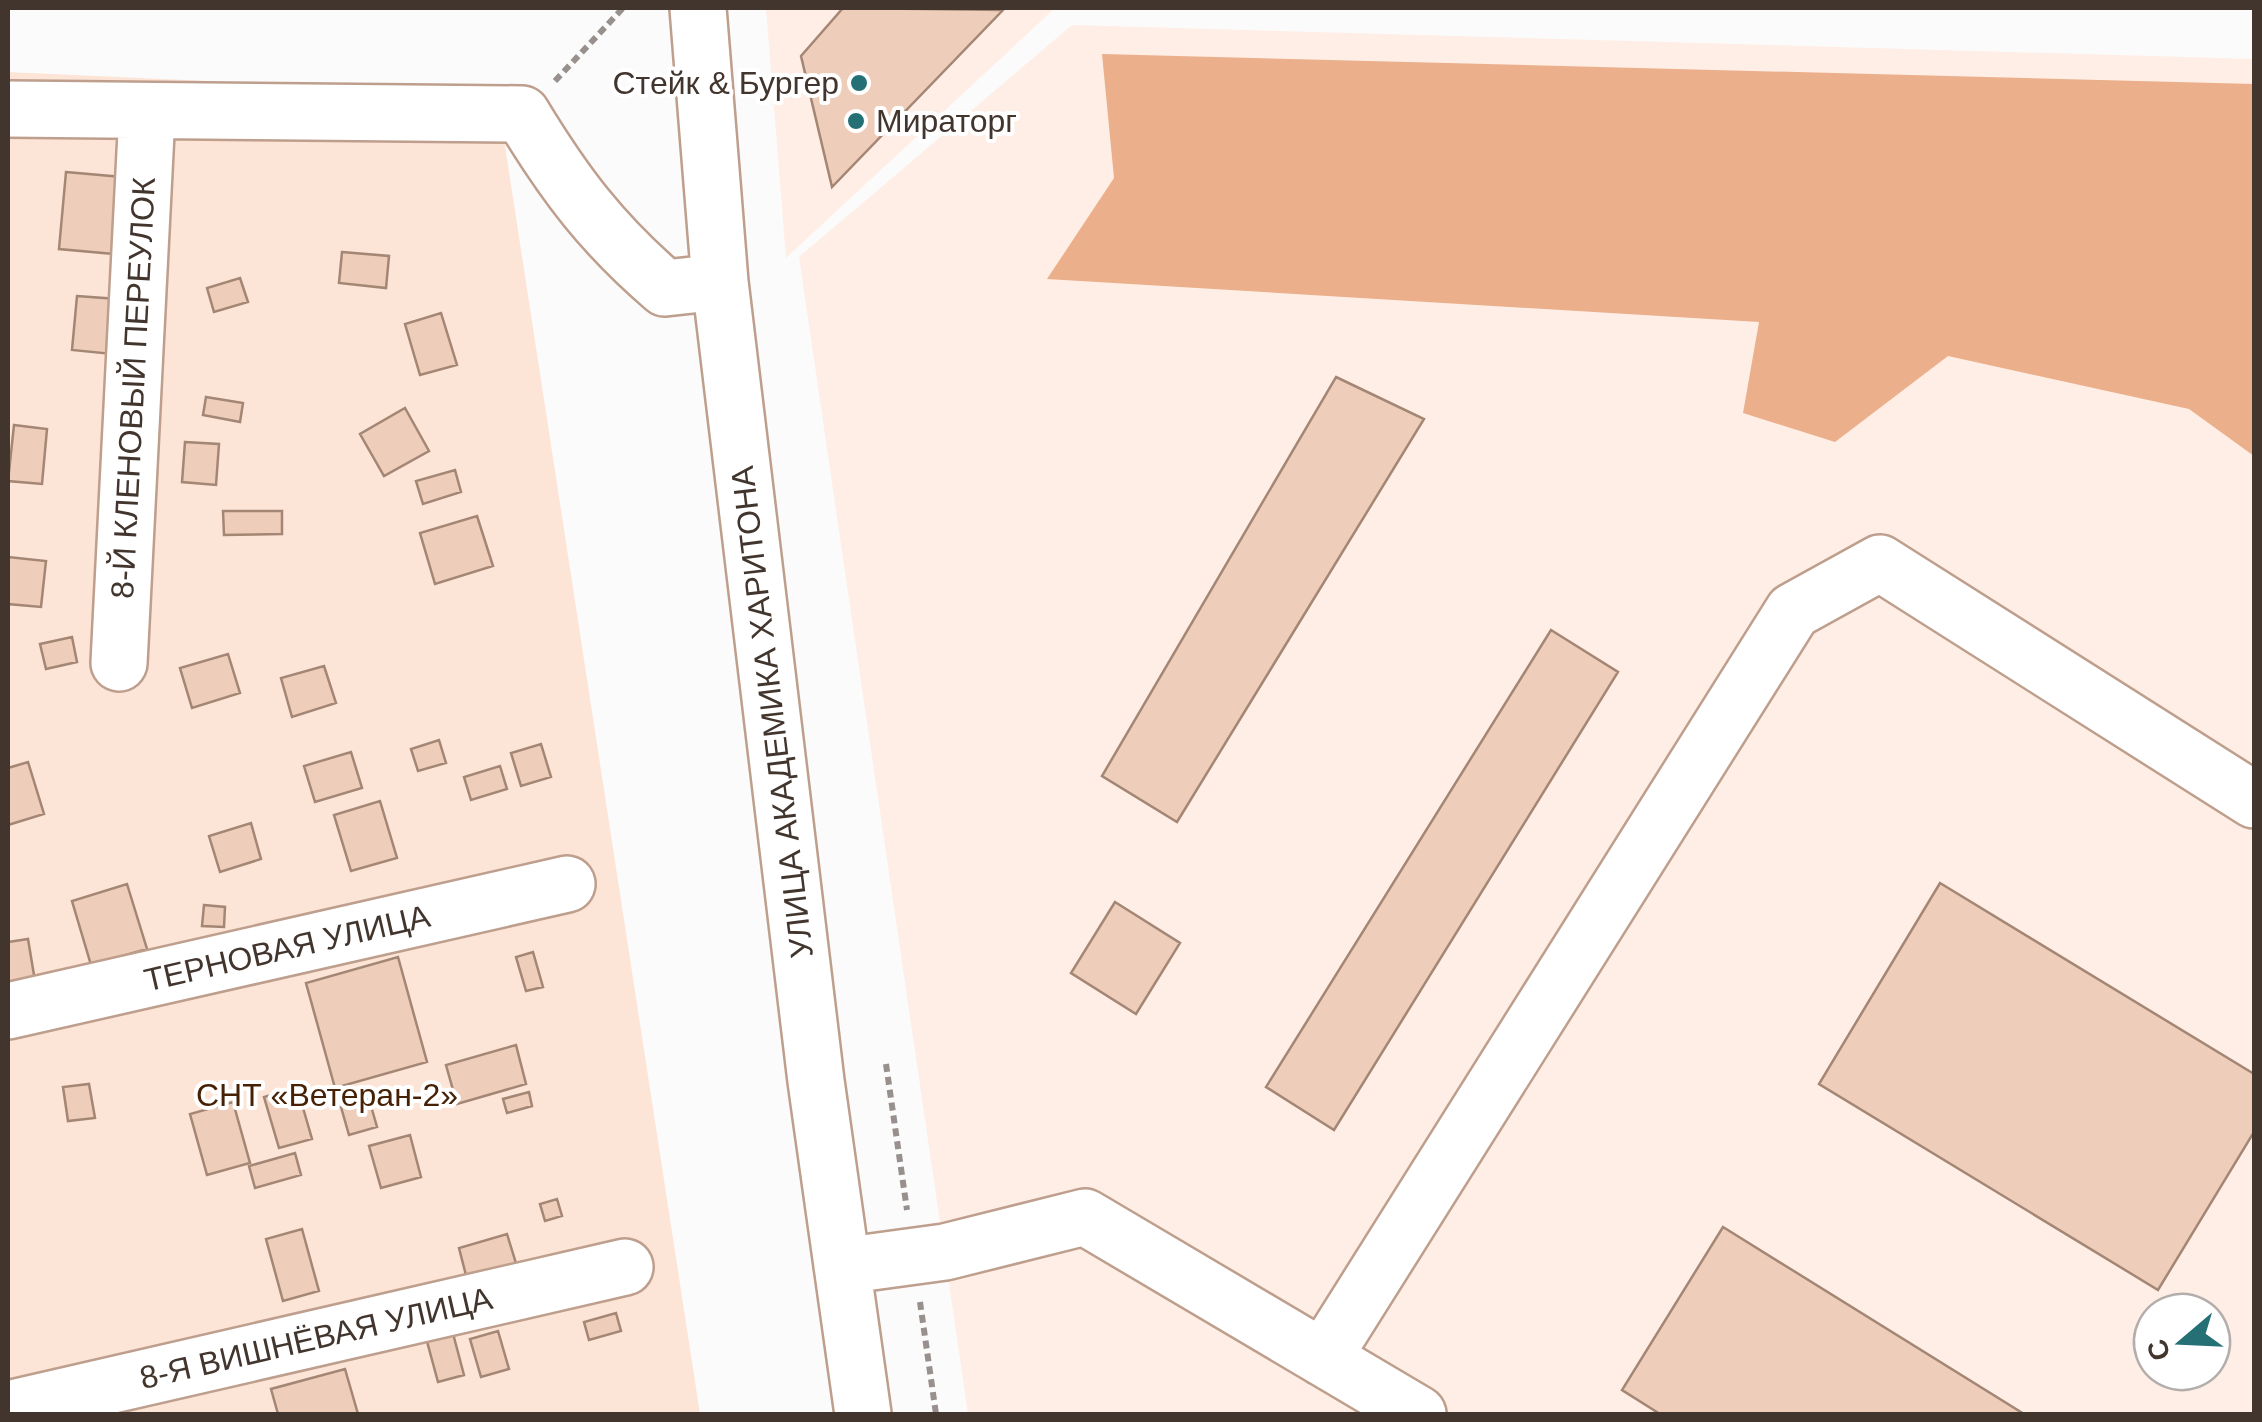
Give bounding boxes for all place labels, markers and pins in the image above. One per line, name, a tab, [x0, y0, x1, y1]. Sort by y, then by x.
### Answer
place label: Стейк & Бургер	[613, 65, 839, 101]
marker: Стейк & Бургер	[848, 72, 870, 94]
place label: Мираторг	[876, 103, 1017, 139]
marker: Мираторг	[845, 110, 867, 132]

